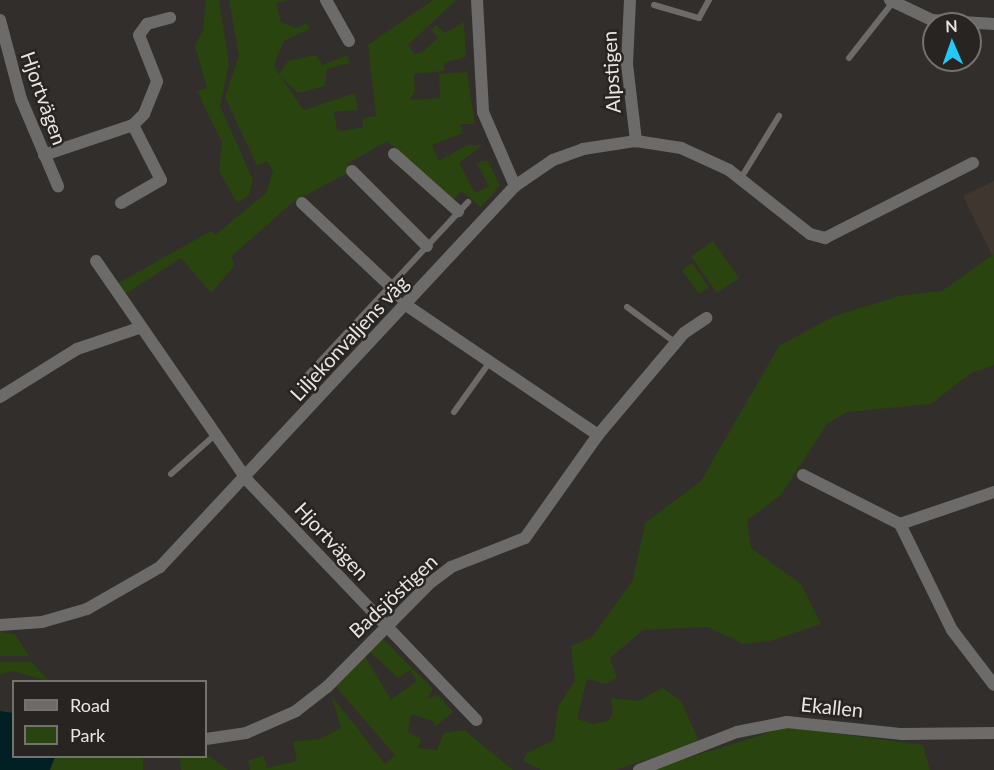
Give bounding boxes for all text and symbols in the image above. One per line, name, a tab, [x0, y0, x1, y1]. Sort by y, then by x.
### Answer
north arrow	[922, 12, 982, 72]
text: N	[945, 16, 958, 35]
street label: Alpstigen	[597, 30, 625, 114]
street label: Hjortvägen	[16, 48, 72, 148]
street label: Liljekonvaljens väg	[285, 270, 413, 406]
street label: Hjortvägen	[290, 497, 374, 585]
street label: Badsjöstigen	[344, 549, 442, 643]
legend	[12, 680, 207, 758]
street label: Ekallen	[800, 692, 864, 722]
text: Road	[70, 694, 110, 716]
text: Park	[70, 724, 105, 746]

